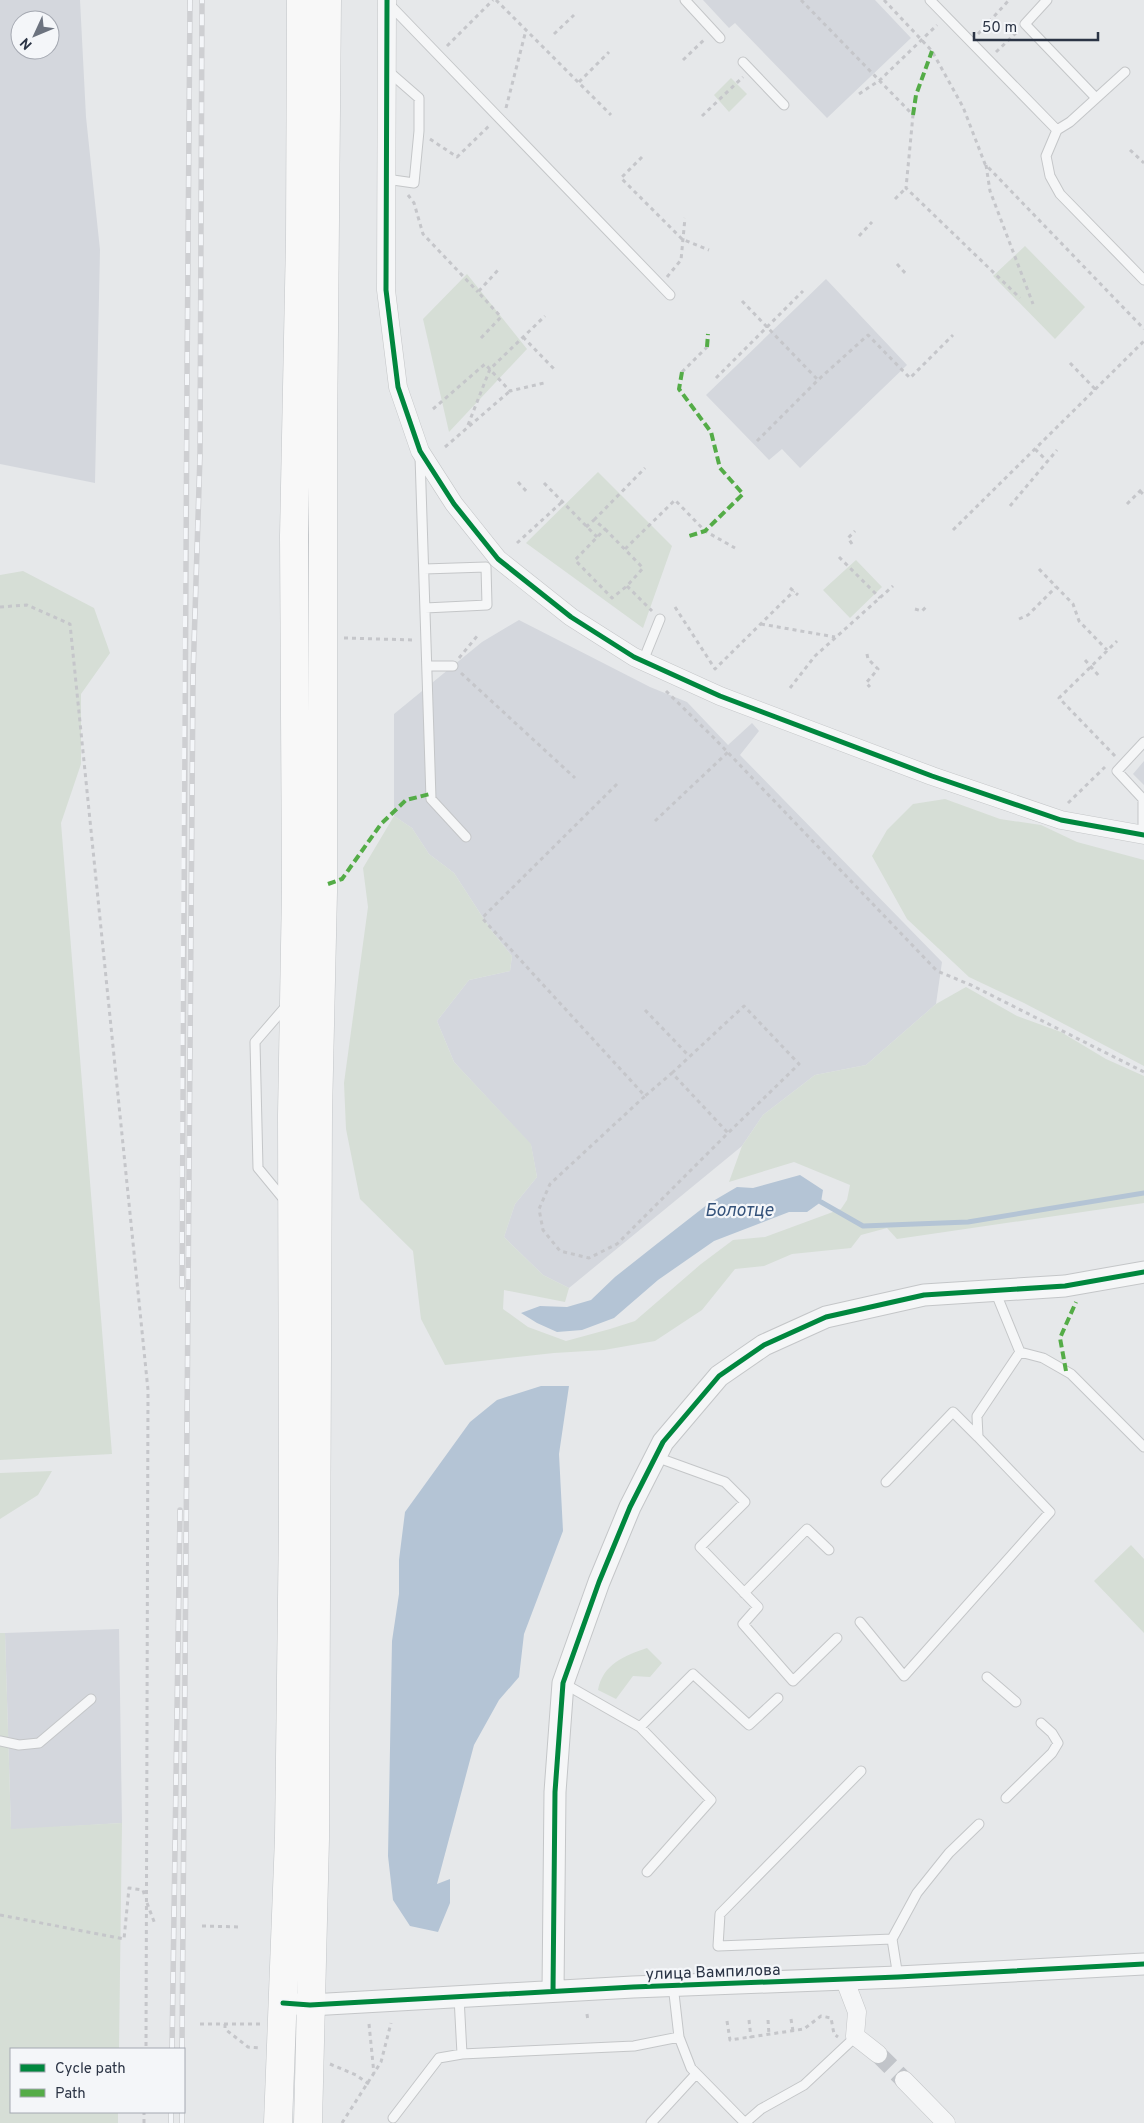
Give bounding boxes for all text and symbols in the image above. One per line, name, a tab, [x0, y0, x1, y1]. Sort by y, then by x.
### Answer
north arrow	[10, 10, 60, 60]
scale bar	[974, 10, 1098, 42]
text: 50 m	[982, 19, 1017, 38]
text: N	[17, 33, 36, 53]
water label: Болотце	[705, 1200, 774, 1223]
street label: улица Вампилова	[645, 1961, 781, 1985]
legend	[10, 2048, 185, 2113]
text: Cycle path	[55, 2060, 126, 2079]
text: Path	[55, 2085, 86, 2104]

